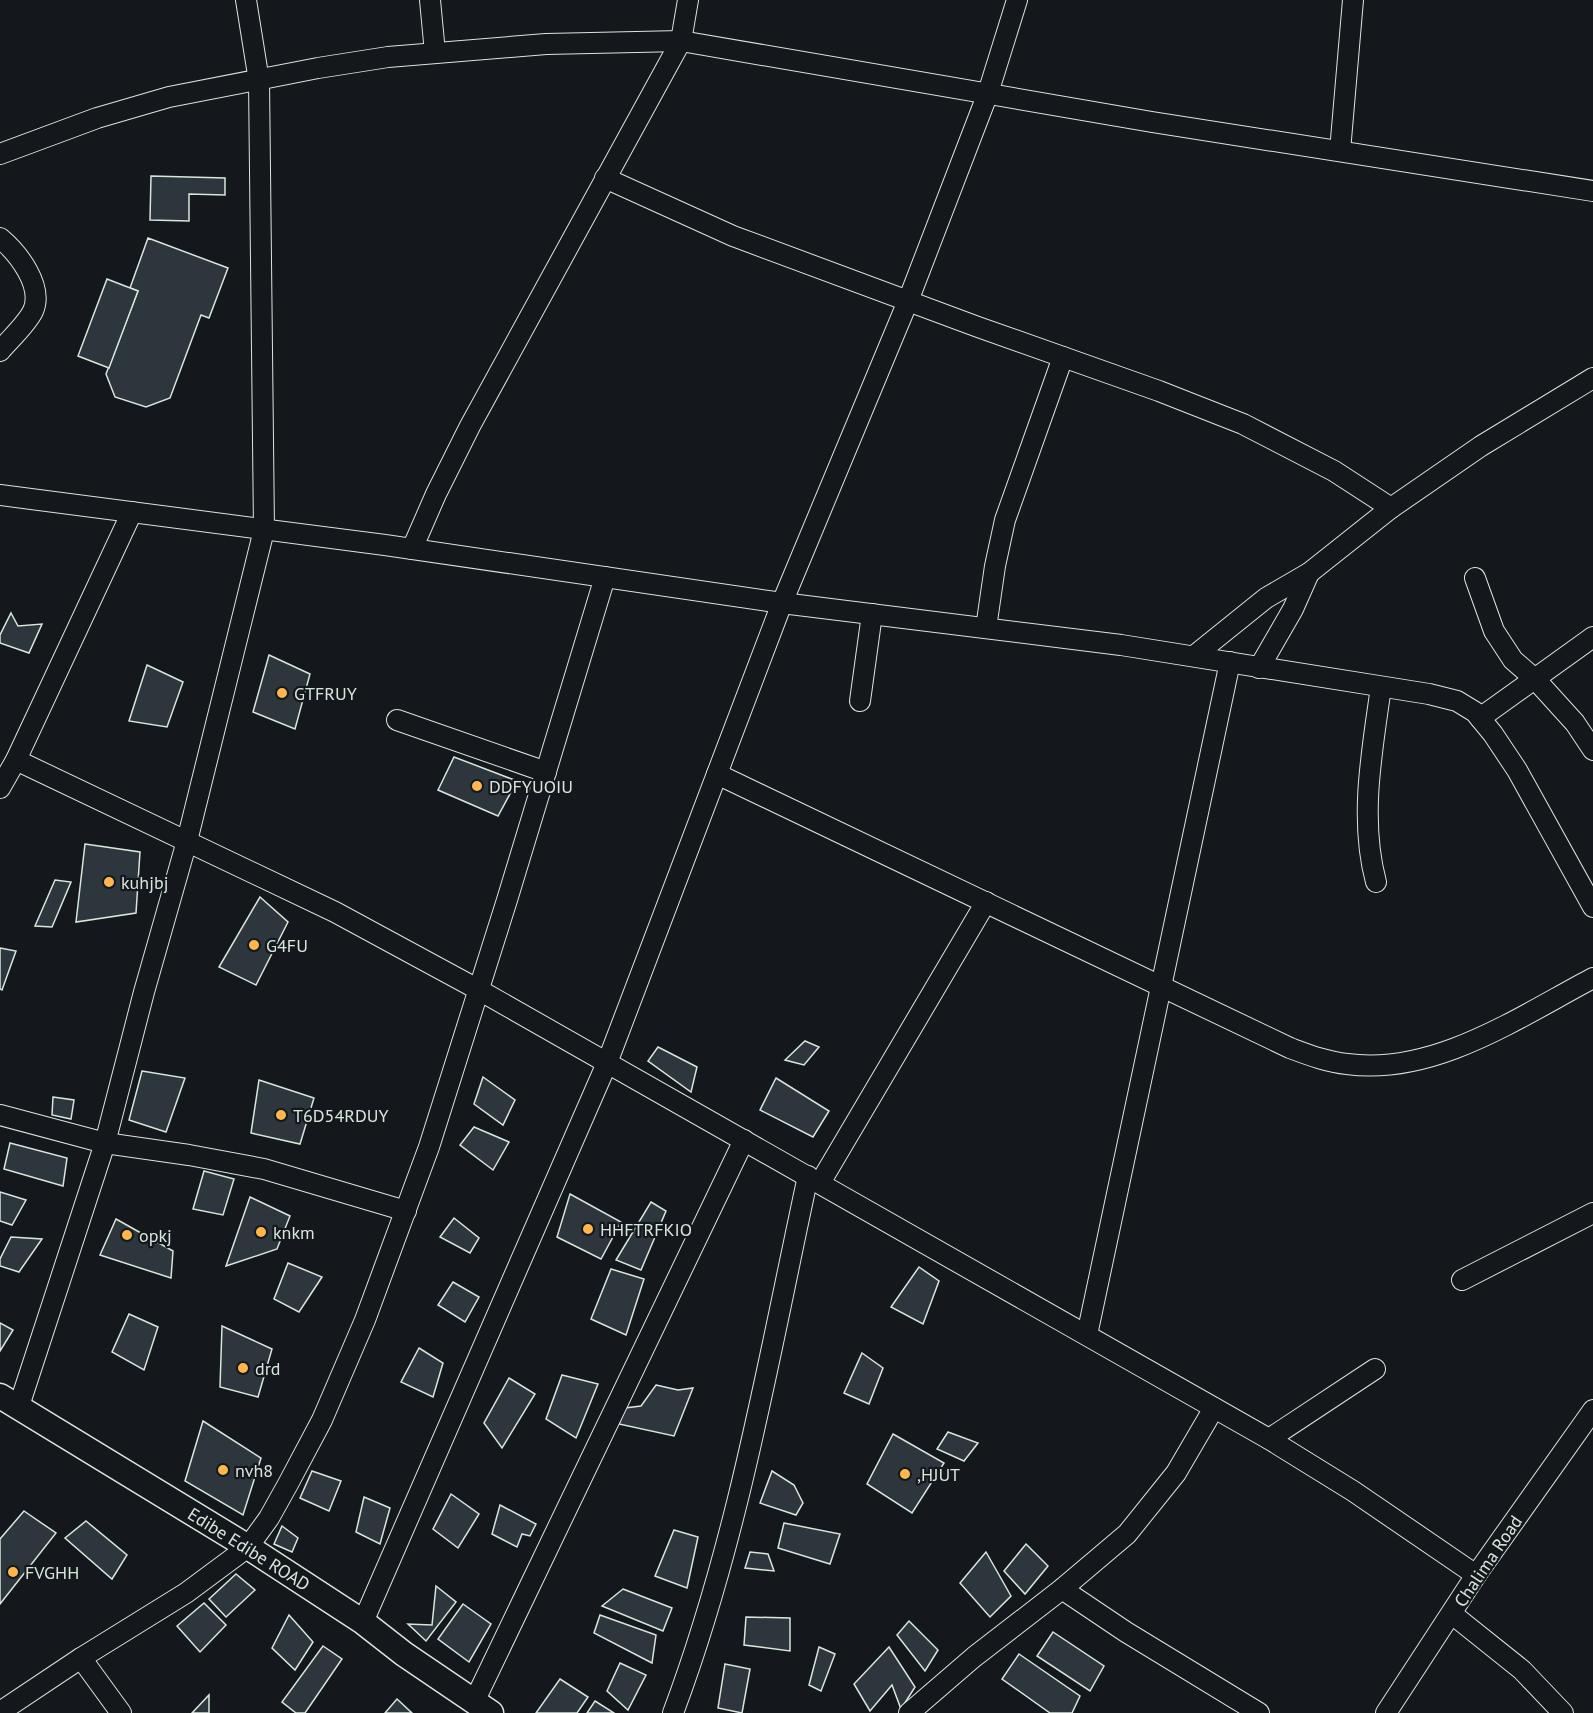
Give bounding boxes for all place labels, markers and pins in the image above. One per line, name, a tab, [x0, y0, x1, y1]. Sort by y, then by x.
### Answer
place label: GTFRUY	[294, 682, 357, 705]
marker: GTFRUY	[275, 686, 289, 700]
place label: DDFYUOIU	[489, 775, 573, 798]
marker: DDFYUOIU	[470, 779, 484, 793]
place label: kuhjbj	[121, 871, 169, 894]
marker: kuhjbj	[102, 875, 116, 889]
place label: G4FU	[266, 934, 308, 957]
marker: G4FU	[247, 938, 261, 952]
place label: T6D54RDUY	[293, 1104, 388, 1127]
marker: T6D54RDUY	[274, 1108, 288, 1122]
place label: HHFTRFKIO	[600, 1218, 692, 1241]
place label: knkm	[273, 1221, 315, 1244]
marker: HHFTRFKIO	[581, 1222, 595, 1236]
place label: opkj	[139, 1224, 172, 1247]
marker: knkm	[254, 1225, 268, 1239]
marker: opkj	[120, 1228, 134, 1242]
place label: drd	[255, 1357, 281, 1380]
marker: drd	[236, 1361, 250, 1375]
place label: nvh8	[235, 1459, 273, 1482]
marker: nvh8	[216, 1463, 230, 1477]
place label: ,HJUT	[917, 1463, 960, 1486]
marker: ,HJUT	[898, 1467, 912, 1481]
place label: FVGHH	[25, 1561, 79, 1584]
marker: FVGHH	[6, 1565, 20, 1579]

